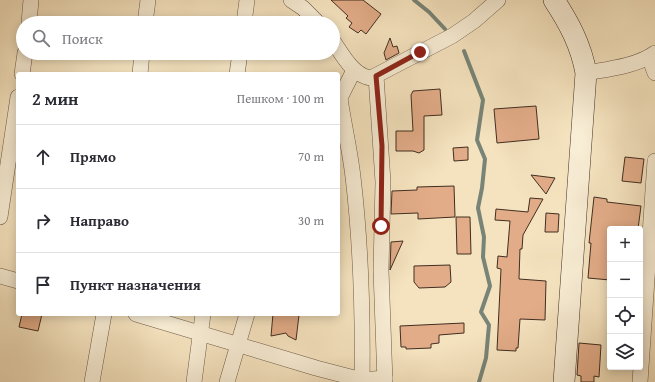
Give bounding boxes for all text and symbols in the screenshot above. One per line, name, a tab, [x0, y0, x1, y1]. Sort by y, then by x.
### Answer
search box	[16, 16, 340, 60]
icon: search	[30, 27, 52, 49]
text: Поиск	[62, 28, 103, 49]
route end	[411, 43, 429, 61]
text: 2 мин	[32, 86, 78, 111]
text: Пешком · 100 m	[237, 89, 324, 108]
icon: ahead	[32, 146, 54, 168]
text: Прямо	[70, 146, 116, 167]
text: 70 m	[298, 147, 324, 166]
icon: right	[32, 210, 54, 232]
text: Направо	[70, 210, 129, 231]
text: 30 m	[298, 211, 324, 230]
route start	[372, 217, 390, 235]
map controls	[607, 226, 643, 370]
button: +	[607, 226, 643, 262]
button: −	[607, 262, 643, 298]
icon: arrive	[32, 274, 54, 296]
text: Пункт назначения	[70, 274, 201, 295]
button: locate	[607, 298, 643, 334]
button: layers	[607, 334, 643, 370]

